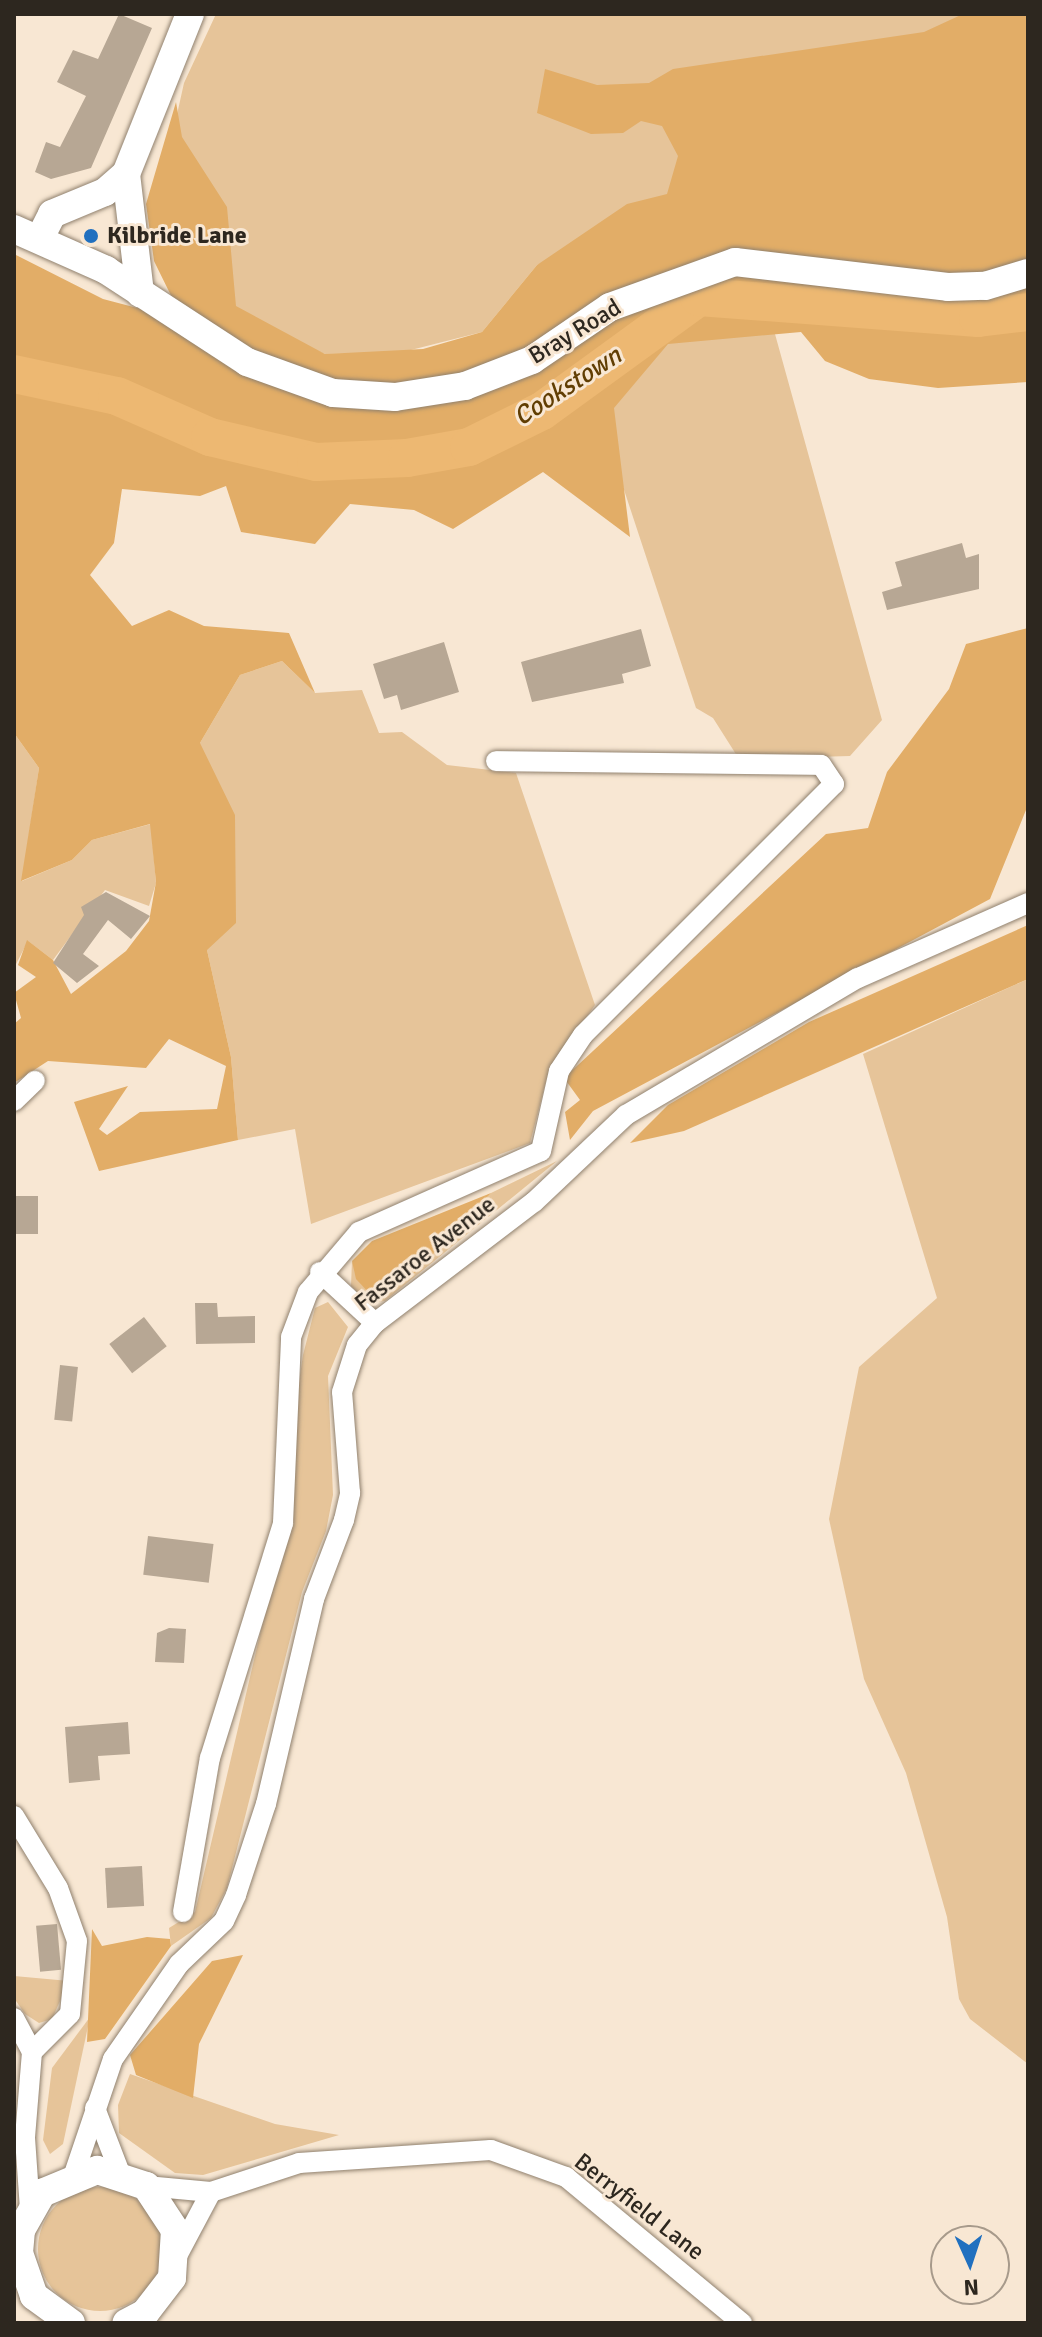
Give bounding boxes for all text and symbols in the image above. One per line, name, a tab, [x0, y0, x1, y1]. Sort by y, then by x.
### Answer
place label: Kilbride Lane	[107, 222, 247, 250]
marker: Kilbride Lane	[82, 227, 100, 245]
street label: Bray Road	[524, 293, 626, 371]
water label: Cookstown	[508, 341, 628, 433]
street label: Fassaroe Avenue	[349, 1190, 501, 1318]
street label: Berryfield Lane	[568, 2147, 710, 2267]
north arrow	[930, 2225, 1010, 2305]
text: N	[963, 2274, 980, 2301]

